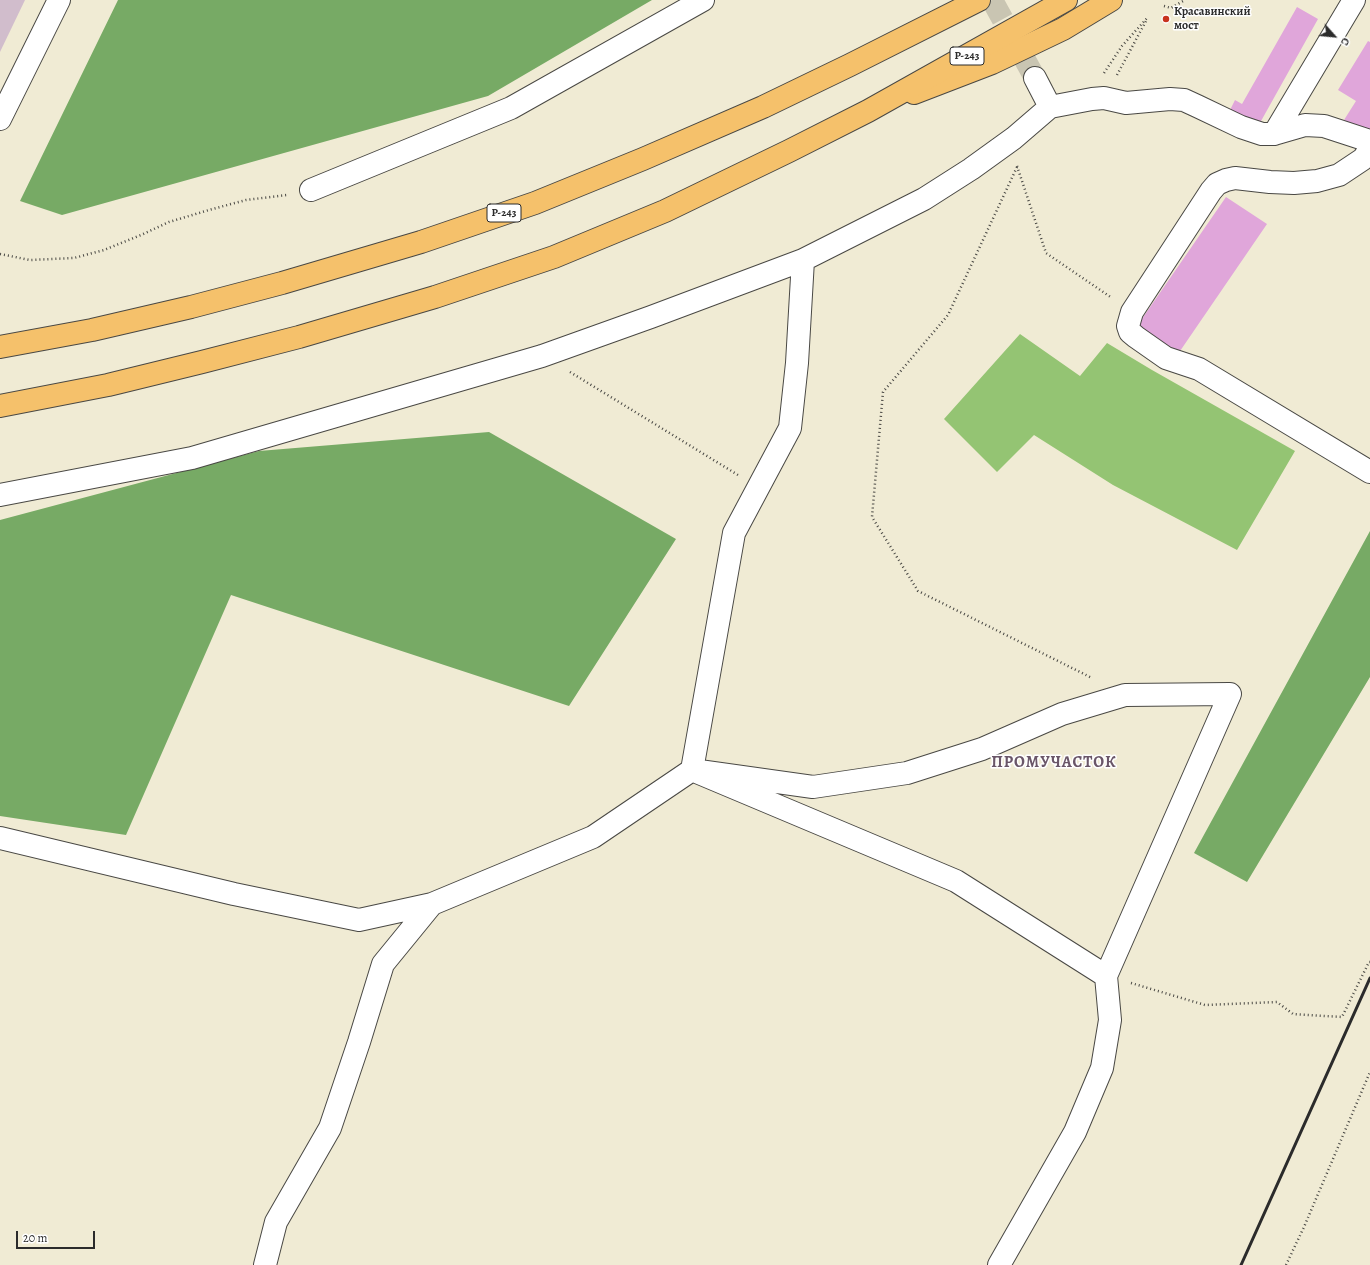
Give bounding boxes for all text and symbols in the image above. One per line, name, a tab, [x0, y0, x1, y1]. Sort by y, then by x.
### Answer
place label: Красавинский мост	[1174, 5, 1251, 33]
marker: Красавинский мост	[1161, 14, 1171, 24]
north arrow	[1314, 16, 1354, 56]
text: С	[1337, 35, 1353, 48]
road number: Р-243	[950, 47, 984, 65]
road number: Р-243	[487, 204, 521, 222]
district label: ПРОМУЧАСТОК	[991, 753, 1117, 773]
scale bar	[18, 1223, 97, 1249]
text: 20 m	[23, 1230, 47, 1246]

